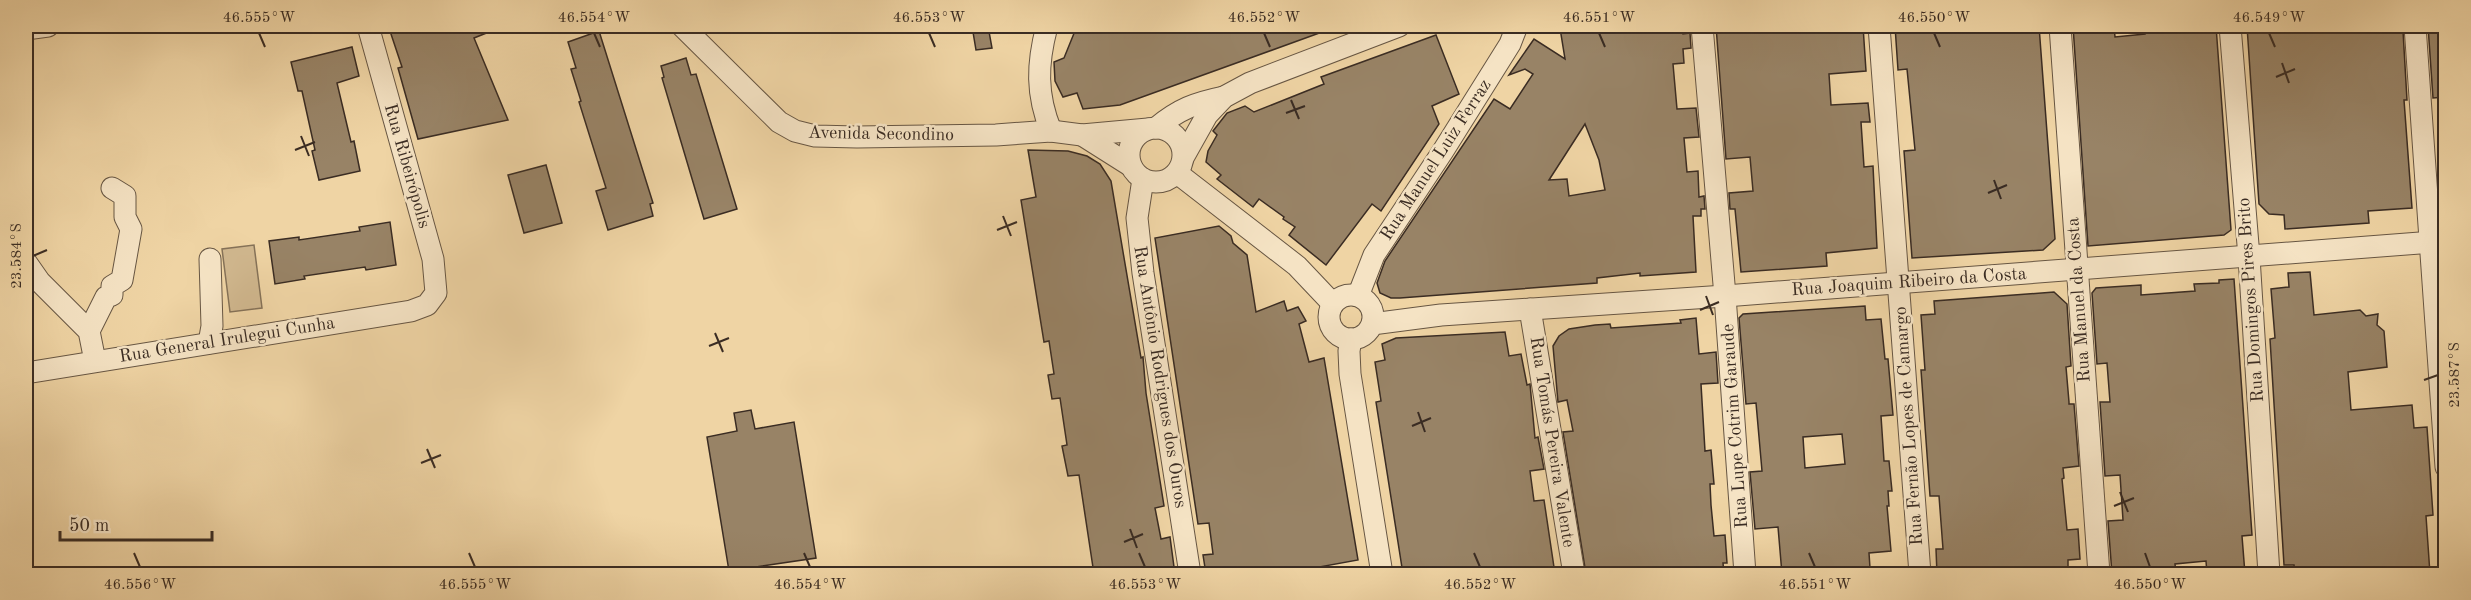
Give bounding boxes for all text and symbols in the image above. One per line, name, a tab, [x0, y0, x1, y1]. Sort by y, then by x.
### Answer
text: 46.555°W	[223, 11, 295, 26]
text: 46.554°W	[558, 11, 630, 26]
text: 46.553°W	[893, 11, 965, 26]
text: 46.552°W	[1228, 11, 1300, 26]
text: 46.551°W	[1563, 11, 1635, 26]
text: 46.550°W	[1898, 11, 1970, 26]
text: 46.549°W	[2233, 11, 2305, 26]
street label: Rua Manuel Luiz Ferraz	[1377, 76, 1495, 244]
street label: Rua Ribeirópolis	[381, 102, 433, 230]
street label: Avenida Secondino	[808, 124, 954, 144]
street label: Rua Domingos Pires Brito	[2235, 197, 2267, 403]
street label: Rua Manuel da Costa	[2064, 217, 2094, 383]
text: 23.584°S	[10, 223, 25, 289]
street label: Rua Antônio Rodrigues dos Ouros	[1130, 245, 1190, 510]
street label: Rua Joaquim Ribeiro da Costa	[1791, 265, 2027, 299]
street label: Rua Fernão Lopes de Camargo	[1892, 306, 1926, 546]
street label: Rua General Irulegui Cunha	[118, 314, 336, 366]
street label: Rua Lupe Cotrim Garaude	[1719, 323, 1751, 529]
street label: Rua Tomás Pereira Valente	[1526, 335, 1578, 549]
text: 23.587°S	[2448, 342, 2463, 408]
scale bar	[60, 504, 212, 542]
text: 50 m	[69, 517, 109, 535]
text: 46.556°W	[104, 578, 176, 593]
text: 46.555°W	[439, 578, 511, 593]
text: 46.554°W	[774, 578, 846, 593]
text: 46.553°W	[1109, 578, 1181, 593]
text: 46.552°W	[1444, 578, 1516, 593]
text: 46.551°W	[1779, 578, 1851, 593]
text: 46.550°W	[2114, 578, 2186, 593]

